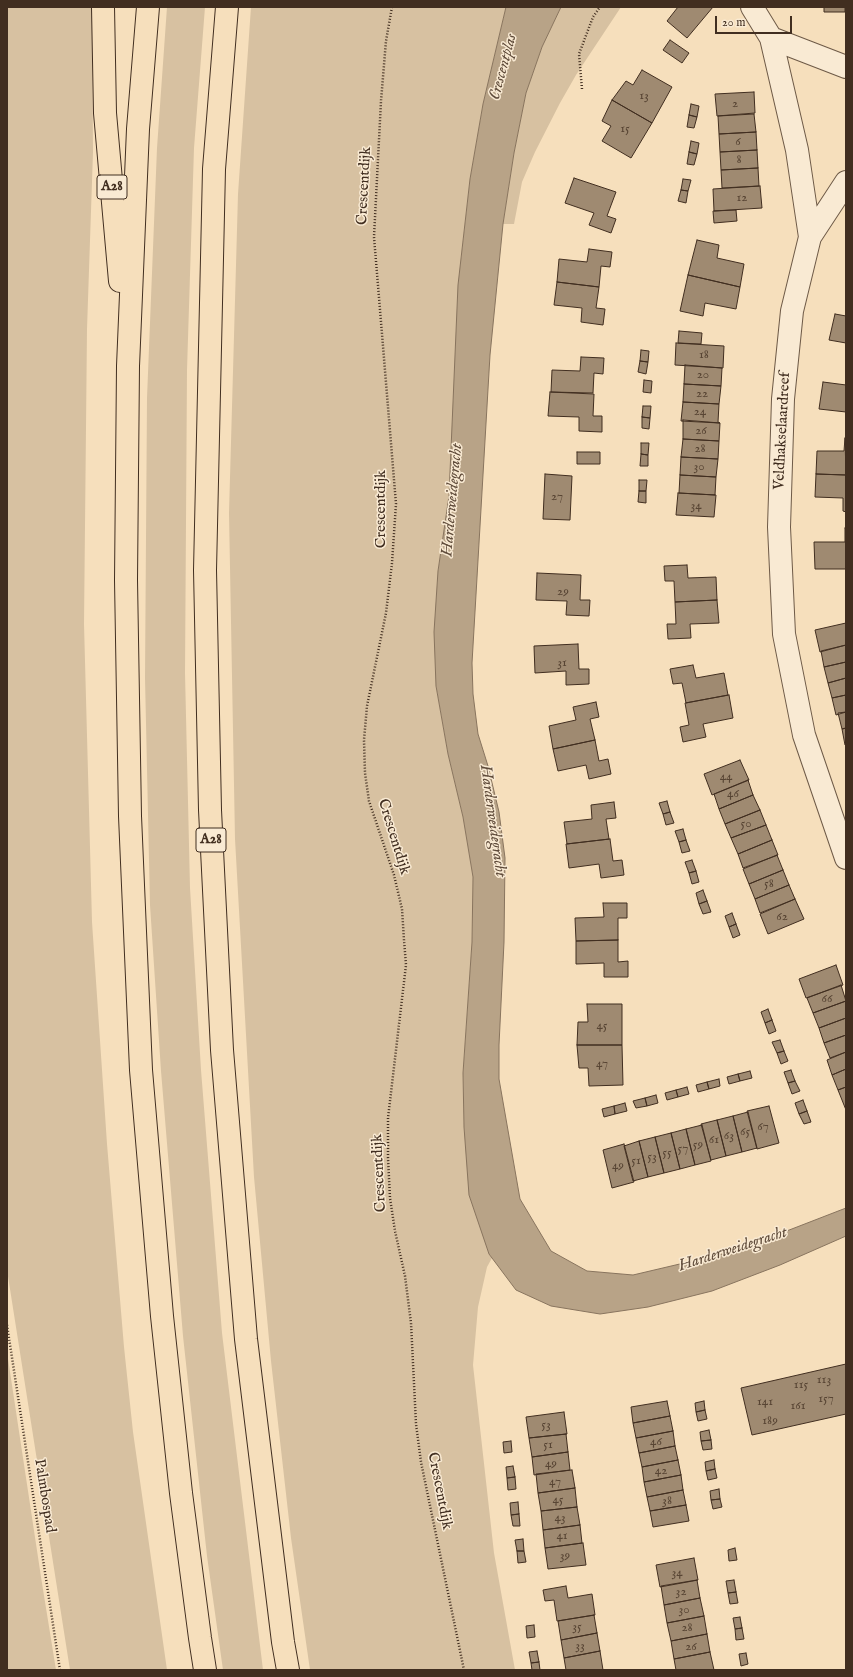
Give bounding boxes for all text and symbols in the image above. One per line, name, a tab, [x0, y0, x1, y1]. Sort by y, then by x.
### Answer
scale bar	[717, 8, 794, 34]
text: 20 m	[722, 15, 745, 30]
water label: Crescentplas	[486, 32, 522, 102]
house number: 13	[639, 88, 649, 104]
house number: 2	[732, 96, 738, 112]
house number: 15	[620, 121, 630, 137]
house number: 6	[735, 134, 741, 150]
street label: Crescentdijk	[354, 146, 376, 226]
house number: 8	[736, 152, 742, 168]
road number: A28	[97, 175, 127, 199]
house number: 12	[737, 190, 747, 206]
house number: 18	[699, 347, 709, 363]
house number: 20	[697, 367, 709, 383]
street label: Veldhakselaardreef	[771, 372, 795, 490]
house number: 22	[696, 386, 708, 402]
house number: 24	[694, 404, 706, 420]
house number: 26	[695, 423, 707, 439]
house number: 28	[694, 441, 706, 457]
water label: Harderweidegracht	[439, 443, 467, 557]
house number: 30	[693, 459, 705, 475]
street label: Crescentdijk	[373, 470, 391, 548]
house number: 27	[551, 489, 563, 505]
house number: 34	[690, 498, 702, 514]
house number: 29	[557, 584, 569, 600]
house number: 31	[557, 655, 567, 671]
water label: Harderweidegracht	[475, 764, 509, 878]
house number: 44	[720, 769, 732, 785]
house number: 46	[727, 786, 739, 802]
street label: Crescentdijk	[373, 797, 413, 877]
house number: 50	[740, 816, 752, 832]
road number: A28	[196, 828, 226, 852]
house number: 58	[764, 876, 774, 892]
house number: 62	[776, 909, 788, 925]
house number: 66	[822, 991, 832, 1007]
house number: 45	[596, 1018, 608, 1034]
house number: 47	[596, 1056, 608, 1072]
house number: 67	[757, 1119, 769, 1135]
house number: 65	[740, 1124, 750, 1140]
house number: 63	[724, 1128, 734, 1144]
house number: 61	[709, 1132, 719, 1148]
street label: Crescentdijk	[369, 1133, 391, 1213]
house number: 59	[693, 1137, 703, 1153]
house number: 57	[678, 1141, 688, 1157]
house number: 55	[662, 1145, 672, 1161]
house number: 53	[647, 1149, 657, 1165]
house number: 51	[631, 1153, 641, 1169]
house number: 49	[612, 1158, 624, 1174]
water label: Harderweidegracht	[676, 1223, 790, 1277]
house number: 113	[817, 1372, 831, 1388]
house number: 115	[794, 1377, 808, 1393]
house number: 157	[818, 1391, 834, 1407]
house number: 141	[757, 1394, 773, 1410]
house number: 161	[790, 1398, 806, 1414]
house number: 189	[762, 1413, 778, 1429]
house number: 53	[541, 1417, 551, 1433]
house number: 46	[650, 1434, 662, 1450]
house number: 51	[543, 1437, 553, 1453]
street label: Crescentdijk	[423, 1451, 455, 1531]
house number: 49	[545, 1456, 557, 1472]
street label: Palmbospad	[29, 1458, 59, 1534]
house number: 42	[655, 1463, 667, 1479]
house number: 47	[549, 1474, 561, 1490]
house number: 45	[552, 1492, 564, 1508]
house number: 38	[662, 1493, 672, 1509]
house number: 43	[554, 1510, 566, 1526]
house number: 41	[556, 1528, 568, 1544]
house number: 39	[560, 1548, 570, 1564]
house number: 34	[671, 1565, 683, 1581]
house number: 32	[676, 1584, 686, 1600]
house number: 30	[678, 1602, 690, 1618]
house number: 35	[572, 1619, 582, 1635]
house number: 28	[681, 1620, 693, 1636]
house number: 33	[575, 1638, 585, 1654]
house number: 26	[685, 1639, 697, 1655]

